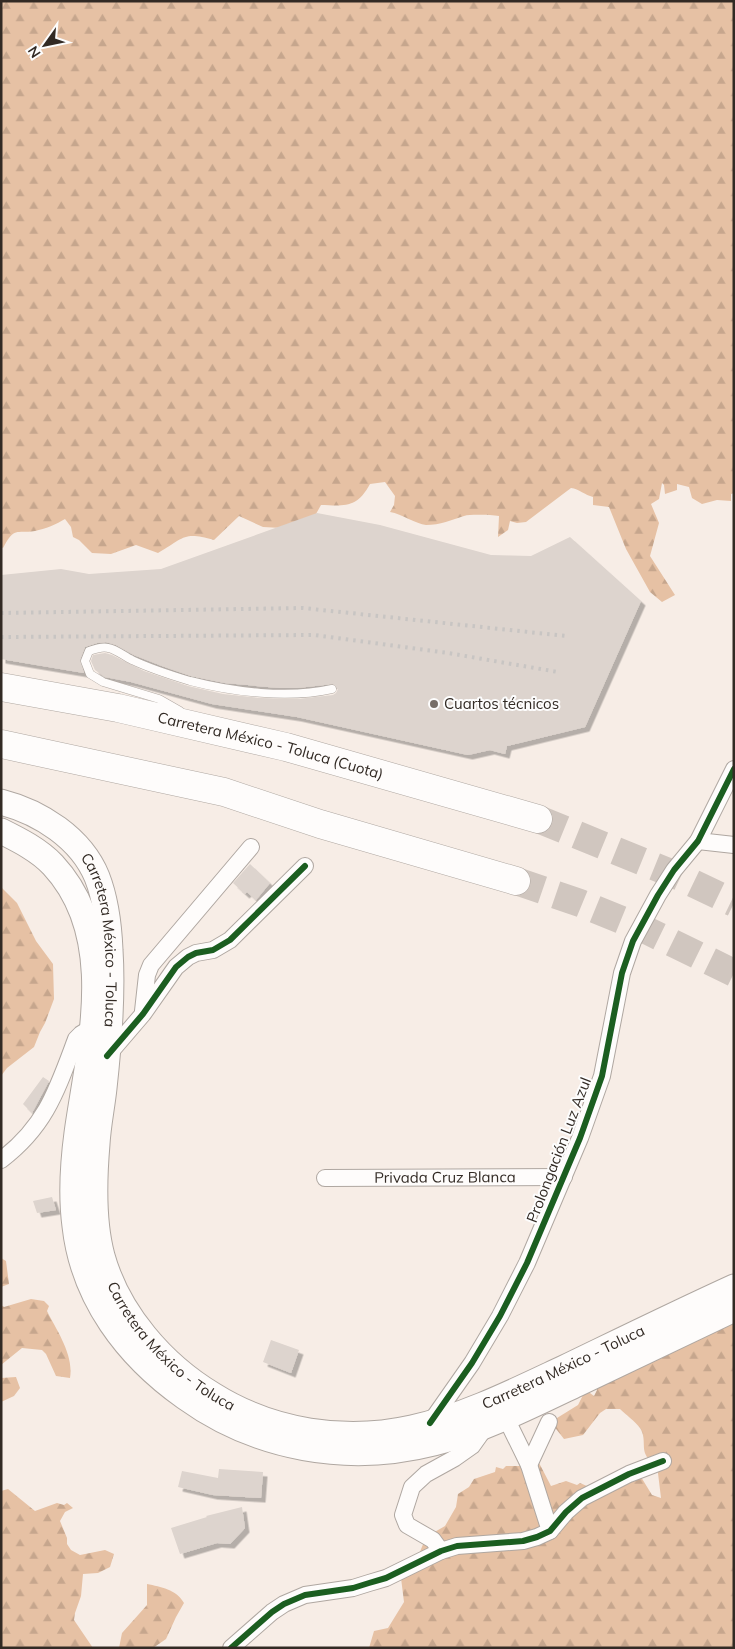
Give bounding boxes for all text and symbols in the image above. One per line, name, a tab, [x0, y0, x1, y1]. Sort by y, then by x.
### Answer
north arrow	[20, 20, 70, 70]
text: N	[24, 43, 45, 61]
place label: Cuartos técnicos	[444, 694, 559, 713]
marker: Cuartos técnicos	[428, 698, 440, 710]
street label: Carretera México - Toluca (Cuota)	[156, 708, 386, 783]
street label: Carretera México - Toluca	[77, 849, 121, 1028]
street label: Prolongación Luz Azul	[522, 1074, 595, 1225]
street label: Privada Cruz Blanca	[374, 1167, 516, 1187]
street label: Carretera México - Toluca	[103, 1278, 239, 1415]
street label: Carretera México - Toluca	[479, 1321, 647, 1413]

